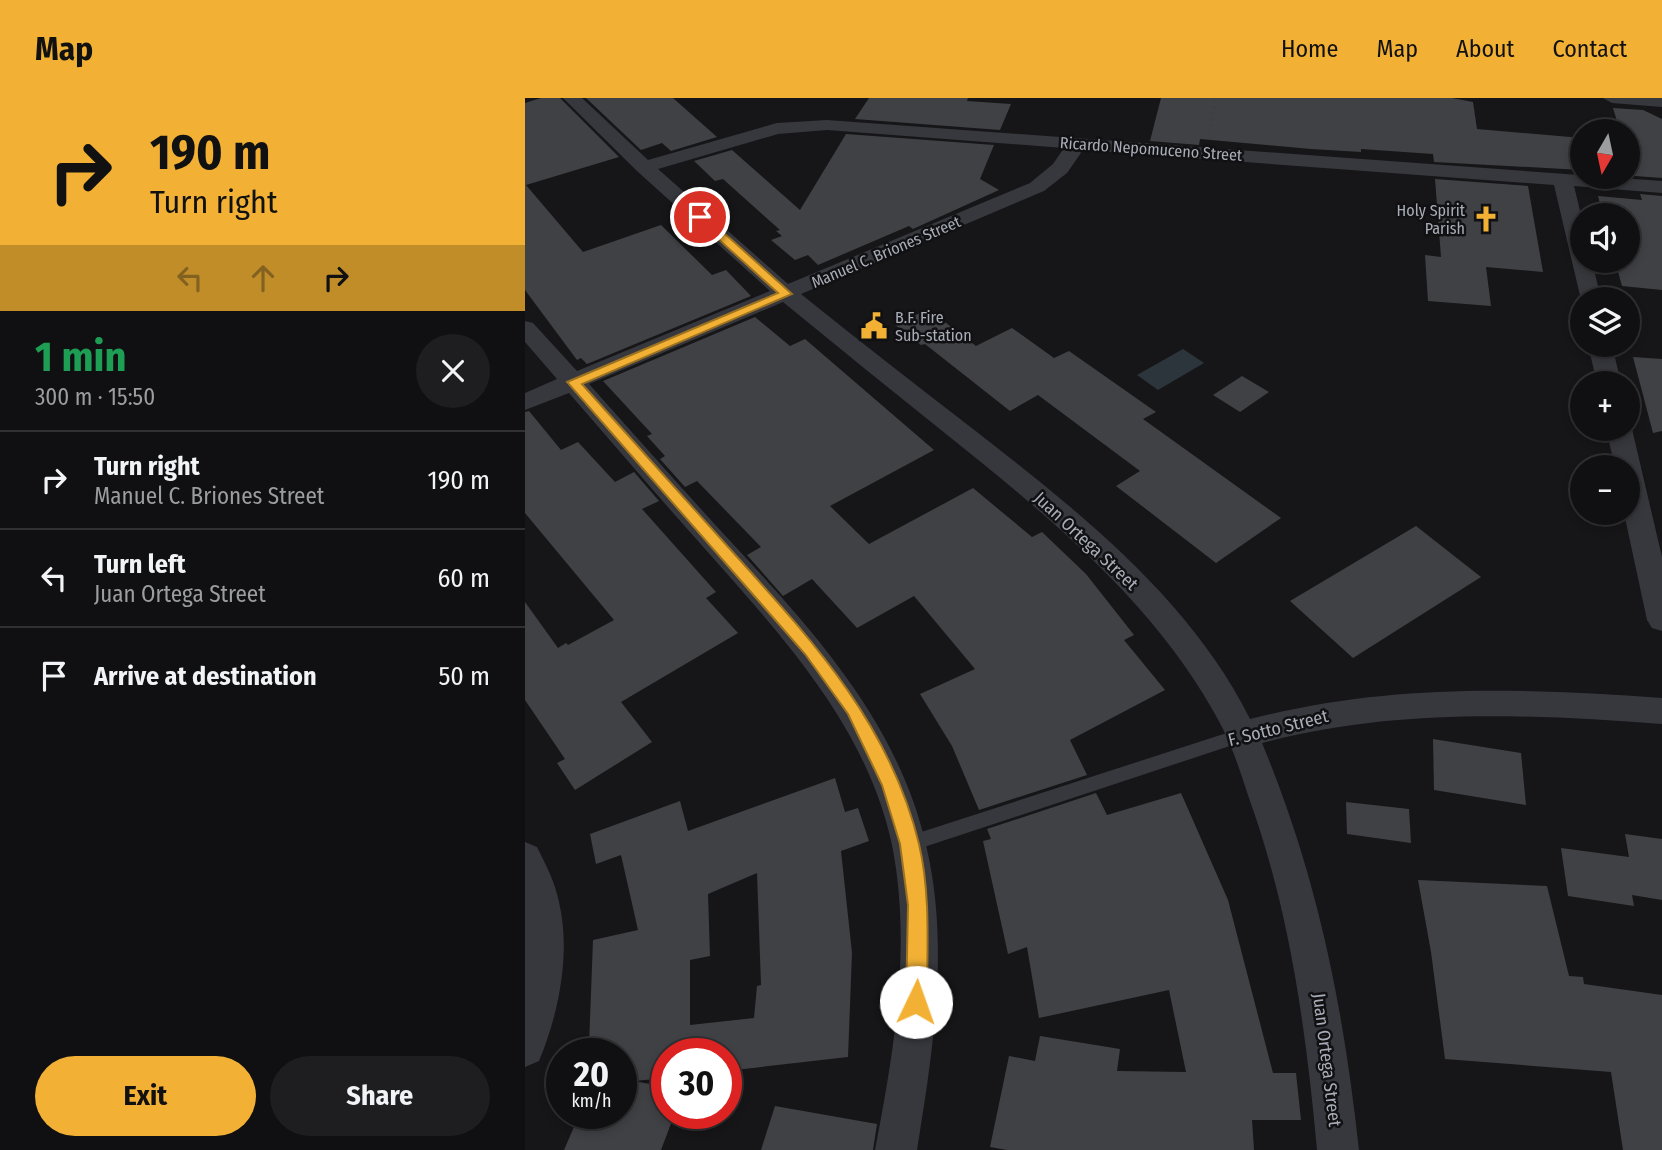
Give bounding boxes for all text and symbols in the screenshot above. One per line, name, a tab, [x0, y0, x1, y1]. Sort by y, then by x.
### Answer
text: Map	[35, 29, 93, 69]
text: Home	[1281, 35, 1338, 63]
text: Map	[1376, 35, 1418, 63]
text: About	[1456, 35, 1514, 63]
text: Contact	[1552, 35, 1627, 63]
north arrow	[1570, 119, 1640, 189]
map controls	[1570, 119, 1640, 525]
text: 190 m	[150, 123, 270, 182]
icon: right	[35, 126, 126, 217]
street label: Ricardo Nepomuceno Street	[1059, 133, 1244, 165]
text: Turn right	[150, 183, 277, 221]
pin	[670, 187, 730, 247]
icon: arrive	[681, 198, 719, 236]
place label: Holy Spirit Parish	[1397, 201, 1466, 238]
button: sound	[1570, 203, 1640, 273]
church icon: Holy Spirit Parish	[1471, 204, 1501, 234]
street label: Manuel C. Briones Street	[809, 212, 964, 292]
icon: left	[171, 259, 209, 297]
icon: ahead	[244, 259, 282, 297]
icon: right	[317, 259, 355, 297]
button: layers	[1570, 287, 1640, 357]
place label: B.F. Fire Sub-station	[895, 308, 972, 345]
public building icon: B.F. Fire Sub-station	[859, 311, 889, 341]
text: 1 min	[35, 332, 126, 382]
button: close	[416, 334, 490, 408]
button: +	[1570, 371, 1640, 441]
text: 300 m · 15:50	[35, 383, 155, 411]
text: Turn right	[94, 451, 200, 482]
button: −	[1570, 455, 1640, 525]
icon: right	[35, 461, 73, 499]
text: 190 m	[428, 465, 490, 496]
text: Manuel C. Briones Street	[94, 482, 324, 510]
street label: Juan Ortega Street	[1029, 487, 1143, 595]
text: Turn left	[94, 549, 186, 580]
icon: left	[35, 559, 73, 597]
text: 60 m	[437, 563, 490, 594]
text: Juan Ortega Street	[94, 580, 266, 608]
icon: arrive	[35, 657, 73, 695]
text: Arrive at destination	[94, 661, 317, 692]
text: 50 m	[438, 661, 490, 692]
street label: F. Sotto Street	[1226, 705, 1330, 751]
position arrow	[879, 965, 953, 1039]
street label: Juan Ortega Street	[1308, 992, 1346, 1128]
speed limit sign: 30	[651, 1038, 742, 1129]
text: 20	[574, 1053, 609, 1095]
button: Exit	[35, 1056, 256, 1136]
button: Share	[270, 1056, 490, 1136]
text: km/h	[571, 1090, 612, 1112]

